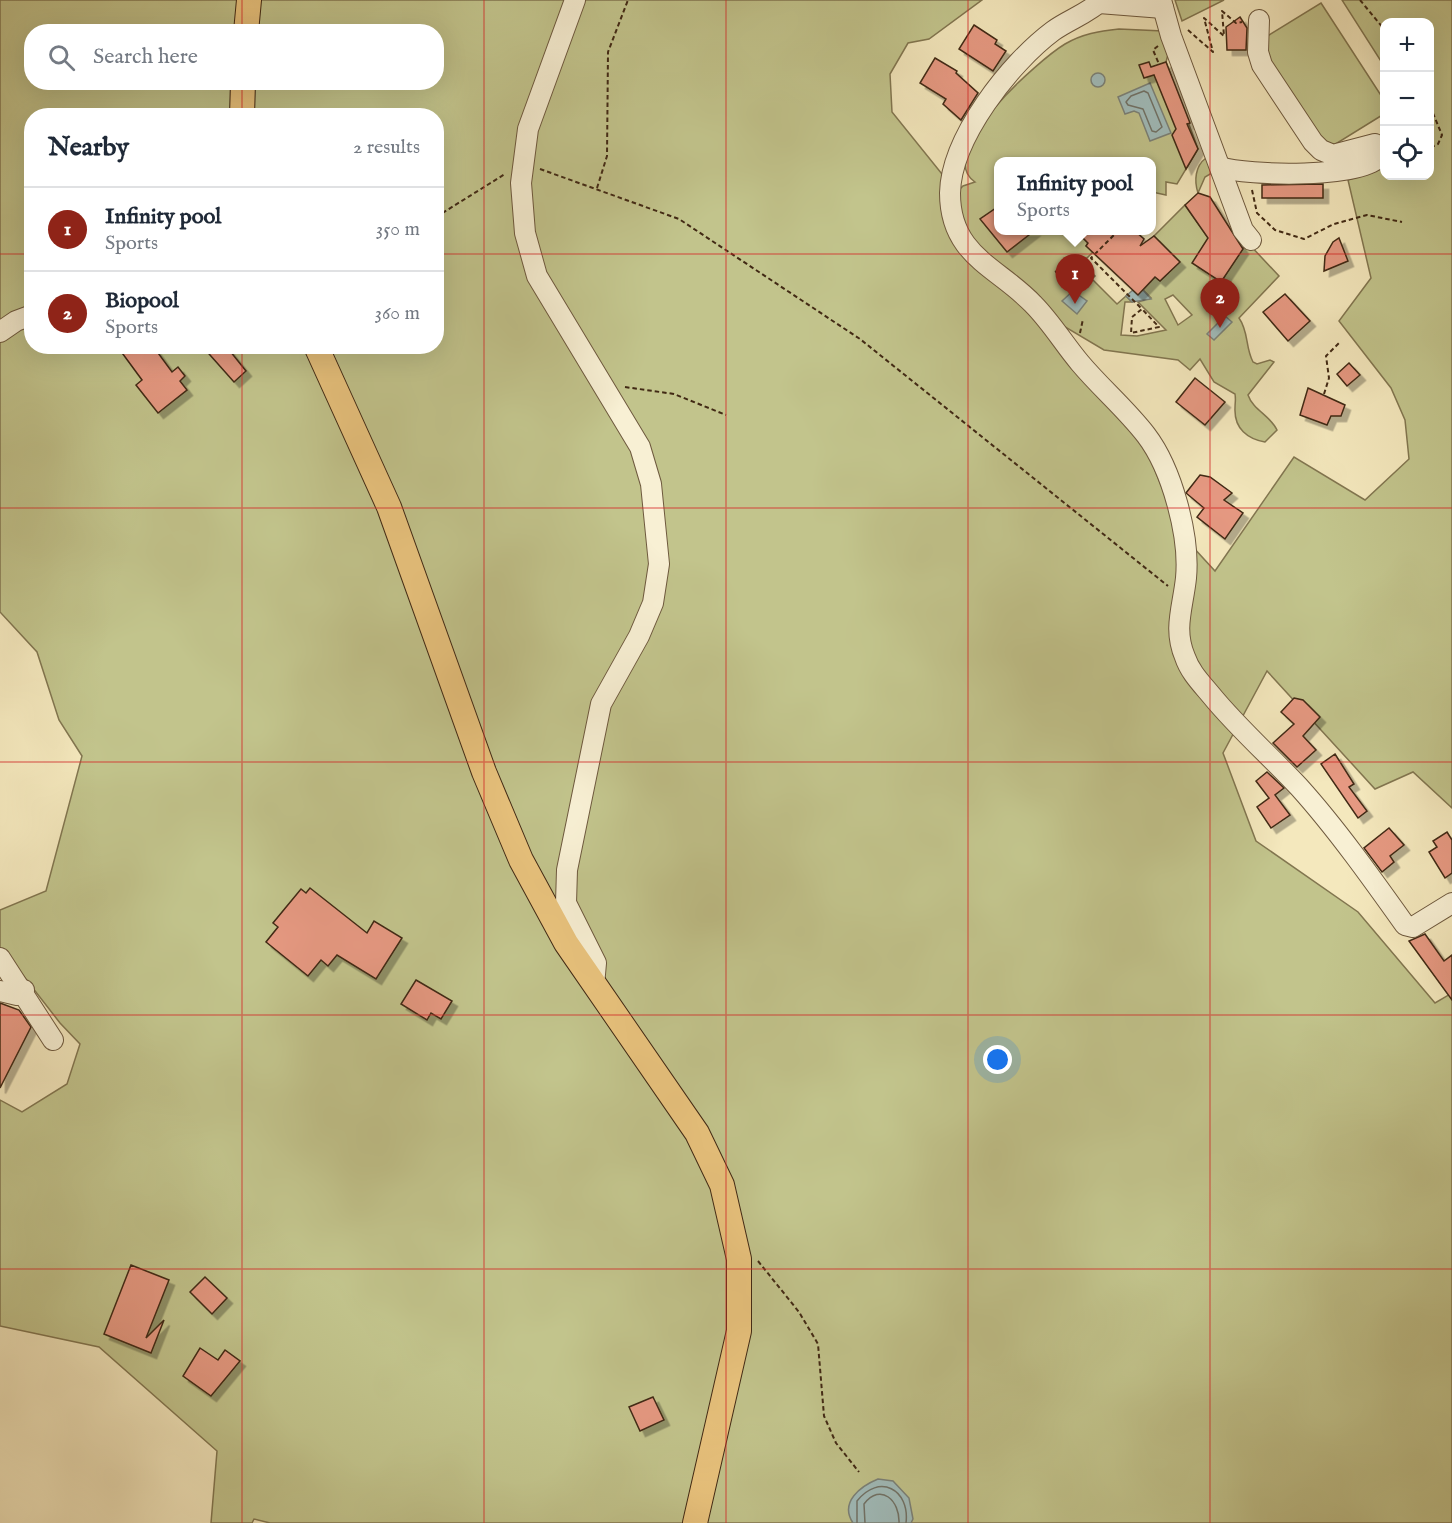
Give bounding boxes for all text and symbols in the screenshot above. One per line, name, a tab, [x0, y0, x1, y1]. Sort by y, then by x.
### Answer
map controls	[1380, 18, 1434, 180]
button: +	[1380, 18, 1434, 72]
search box	[24, 24, 444, 90]
icon: search	[45, 41, 78, 74]
text: Search here	[93, 43, 198, 71]
button: −	[1380, 72, 1434, 126]
button: locate	[1380, 126, 1434, 180]
text: Nearby	[48, 131, 129, 164]
text: 2 results	[353, 135, 420, 160]
popup	[994, 157, 1156, 235]
text: Infinity pool	[1017, 170, 1133, 198]
text: Sports	[1017, 198, 1070, 223]
text: Infinity pool	[105, 203, 221, 231]
text: 1	[64, 217, 71, 242]
text: 350 m	[376, 217, 420, 242]
text: Sports	[105, 231, 158, 256]
pin: 1	[1056, 254, 1094, 304]
pin: 2	[1200, 278, 1240, 328]
text: Biopool	[105, 287, 179, 315]
text: 2	[63, 301, 72, 326]
text: 360 m	[374, 301, 420, 326]
text: Sports	[105, 315, 158, 340]
your location	[983, 1045, 1012, 1074]

